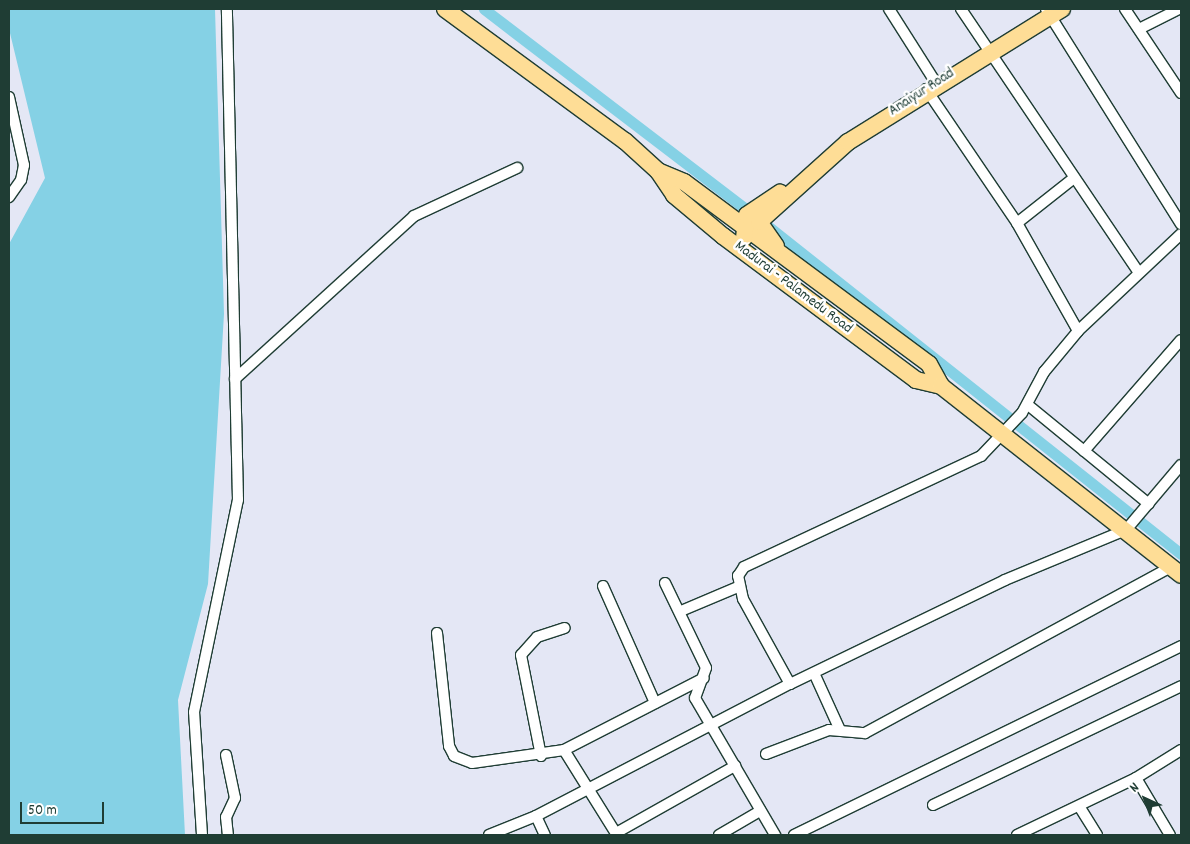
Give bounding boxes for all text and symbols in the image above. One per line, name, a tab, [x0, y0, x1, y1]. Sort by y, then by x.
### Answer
street label: Anaiyur Road	[886, 65, 958, 121]
street label: Madurai - Palamedu Road	[730, 238, 856, 338]
north arrow	[1120, 774, 1170, 824]
text: N	[1125, 778, 1144, 798]
scale bar	[22, 792, 106, 824]
text: 50 m	[28, 800, 57, 822]

